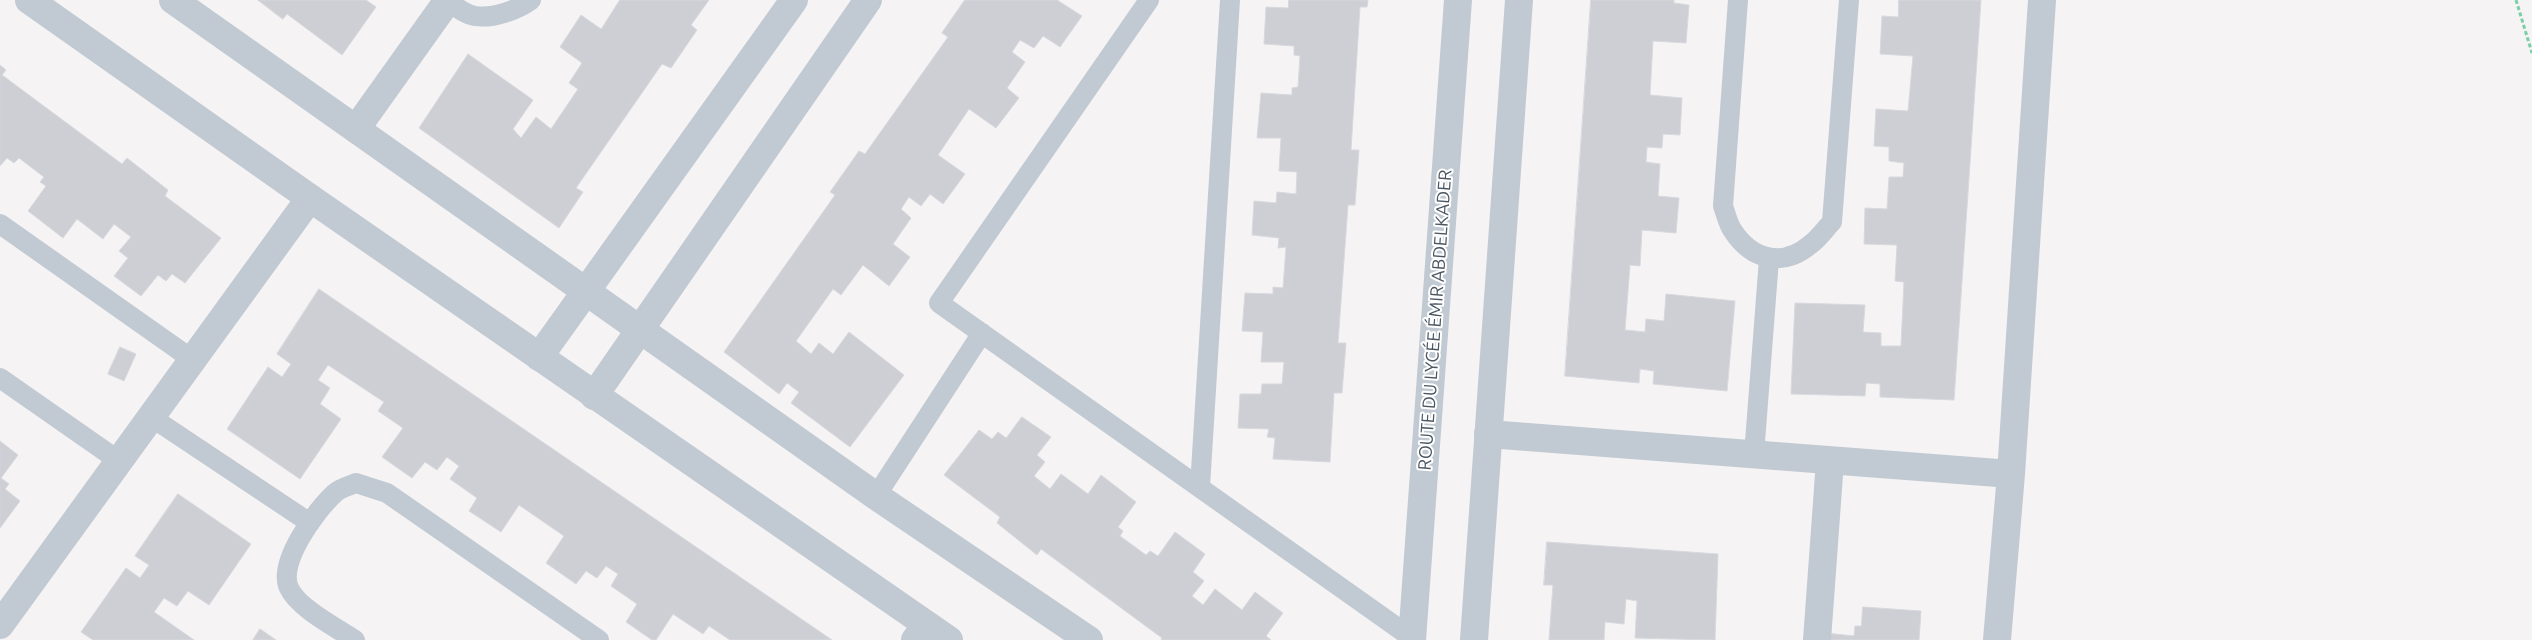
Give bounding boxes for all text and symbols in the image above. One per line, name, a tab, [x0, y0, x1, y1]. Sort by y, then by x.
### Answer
street label: ROUTE DU LYCÉE ÉMIR ABDELKADER	[1414, 169, 1456, 471]

